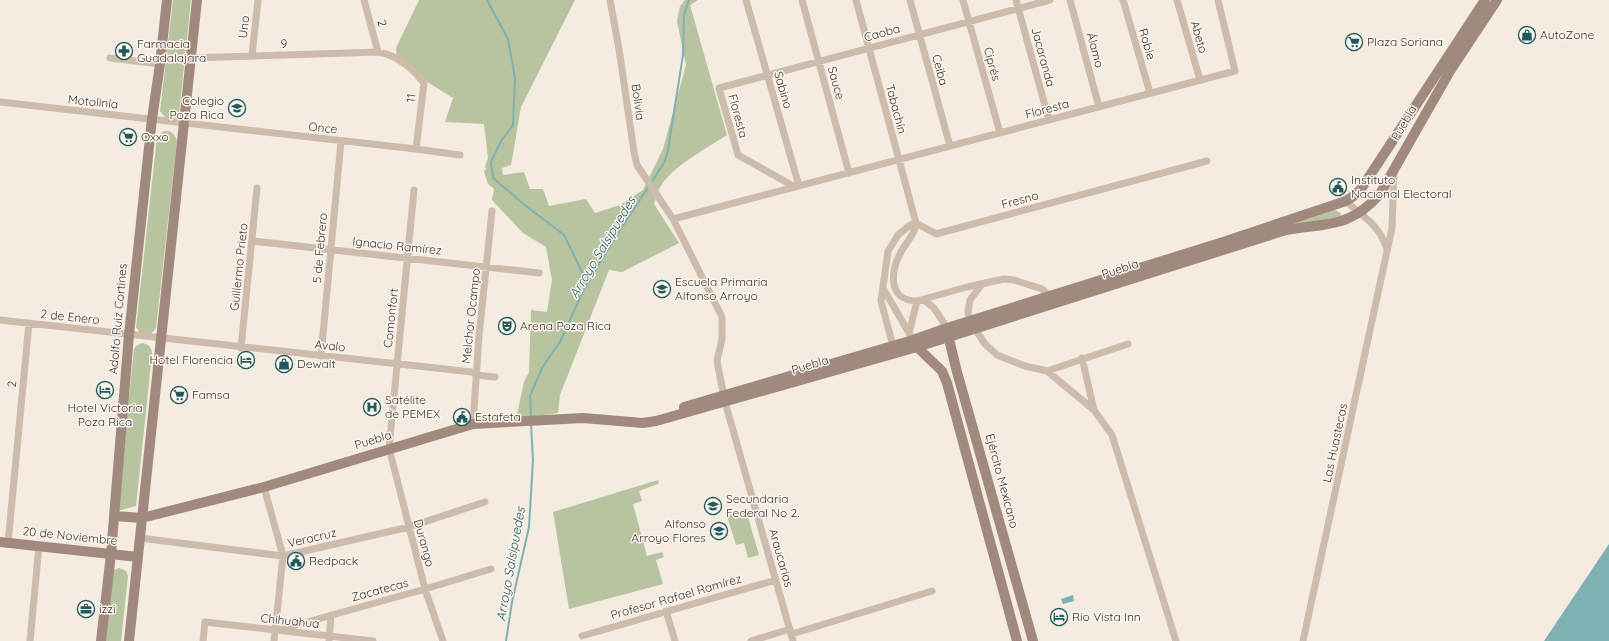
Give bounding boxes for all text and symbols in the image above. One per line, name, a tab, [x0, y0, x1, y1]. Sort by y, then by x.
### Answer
street label: Uno	[235, 15, 252, 39]
street label: 2	[374, 18, 391, 28]
street label: Abeto	[1188, 19, 1211, 55]
street label: Caoba	[862, 20, 902, 45]
shop icon: AutoZone	[1517, 25, 1537, 45]
street label: Jacaranda	[1028, 26, 1059, 88]
street label: Roble	[1136, 26, 1159, 61]
place label: AutoZone	[1540, 27, 1594, 42]
street label: Álamo	[1084, 31, 1107, 69]
supermarket icon: Plaza Soriana	[1344, 32, 1364, 52]
place label: Plaza Soriana	[1367, 34, 1443, 49]
place label: Farmacia Guadalajara	[137, 36, 206, 65]
street label: 9	[280, 36, 288, 51]
pharmacy icon: Farmacia Guadalajara	[114, 41, 134, 61]
street label: Ciprés	[981, 45, 1004, 83]
street label: Ceiba	[929, 53, 952, 87]
street label: Sauce	[825, 65, 848, 101]
street label: Sabino	[771, 70, 796, 110]
street label: Bolivia	[629, 83, 648, 121]
street label: Tabachín	[883, 83, 910, 135]
street label: Motolinía	[67, 91, 119, 112]
street label: Floresta	[725, 92, 752, 139]
place label: Colegio Poza Rica	[169, 93, 224, 122]
street label: 11	[403, 93, 418, 103]
street label: Floresta	[1023, 95, 1070, 122]
school or university icon: Colegio Poza Rica	[227, 98, 247, 118]
street label: Puebla	[1388, 103, 1420, 143]
street label: Once	[308, 119, 339, 137]
supermarket icon: Oxxo	[118, 127, 138, 147]
place label: Oxxo	[141, 129, 169, 144]
place label: Instituto Nacional Electoral	[1351, 172, 1452, 201]
public building icon: Instituto Nacional Electoral	[1328, 177, 1348, 197]
street label: Fresno	[1000, 187, 1040, 212]
water label: Arroyo Salsipuedes	[565, 193, 639, 301]
street label: 5 de Febrero	[309, 212, 330, 284]
street label: Guillermo Prieto	[226, 222, 251, 312]
street label: Ignacio Ramírez	[352, 233, 443, 258]
street label: Puebla	[1099, 256, 1140, 282]
street label: Adolfo Ruiz Cortines	[105, 262, 130, 375]
street label: Melchor Ocampo	[458, 268, 483, 364]
place label: Escuela Primaria Alfonso Arroyo	[675, 274, 768, 303]
school or university icon: Escuela Primaria Alfonso Arroyo	[652, 279, 672, 299]
street label: Comonfort	[380, 287, 401, 349]
street label: 2 de Enero	[40, 306, 100, 327]
theatre icon: Arena Poza Rica	[497, 316, 517, 336]
place label: Arena Poza Rica	[520, 318, 611, 333]
street label: Avalo	[314, 336, 346, 355]
hotel icon: Hotel Florencia	[236, 350, 256, 370]
place label: Hotel Florencia	[149, 352, 233, 367]
street label: Puebla	[789, 352, 830, 377]
shop icon: Dewalt	[274, 354, 294, 374]
place label: Dewalt	[297, 356, 336, 371]
street label: 2	[4, 380, 19, 388]
hotel icon: Hotel Victoria Poza Rica	[95, 380, 115, 400]
supermarket icon: Famsa	[169, 385, 189, 405]
place label: Famsa	[192, 387, 230, 402]
place label: Satélite de PEMEX	[385, 392, 440, 421]
hospital icon: Satélite de PEMEX	[362, 397, 382, 417]
place label: Hotel Victoria Poza Rica	[67, 400, 143, 429]
street label: Las Huastecas	[1319, 401, 1350, 484]
public building icon: Estafeta	[452, 407, 472, 427]
place label: Estafeta	[475, 409, 521, 424]
street label: Puebla	[352, 427, 393, 452]
street label: Ejército Mexicano	[983, 432, 1022, 530]
place label: Secundaria Federal No 2.	[726, 491, 799, 520]
school or university icon: Secundaria Federal No 2.	[703, 496, 723, 516]
water label: Arroyo Salsipuedes	[492, 505, 528, 622]
place label: Alfonso Arroyo Flores	[631, 516, 706, 545]
street label: Durango	[411, 517, 438, 568]
school or university icon: Alfonso Arroyo Flores	[709, 521, 729, 541]
street label: 20 de Noviembre	[22, 523, 118, 548]
street label: Veracruz	[286, 525, 338, 550]
street label: Araucarias	[766, 527, 797, 589]
public building icon: Redpack	[286, 551, 306, 571]
place label: Redpack	[309, 553, 358, 568]
street label: Profesor Rafael Ramírez	[609, 571, 743, 622]
street label: Zacatecas	[350, 575, 410, 604]
office icon: izzi	[76, 599, 96, 619]
place label: izzi	[99, 601, 116, 616]
hotel icon: Rio Vista Inn	[1049, 607, 1069, 627]
place label: Rio Vista Inn	[1072, 609, 1141, 624]
street label: Chihuahua	[260, 610, 320, 631]

